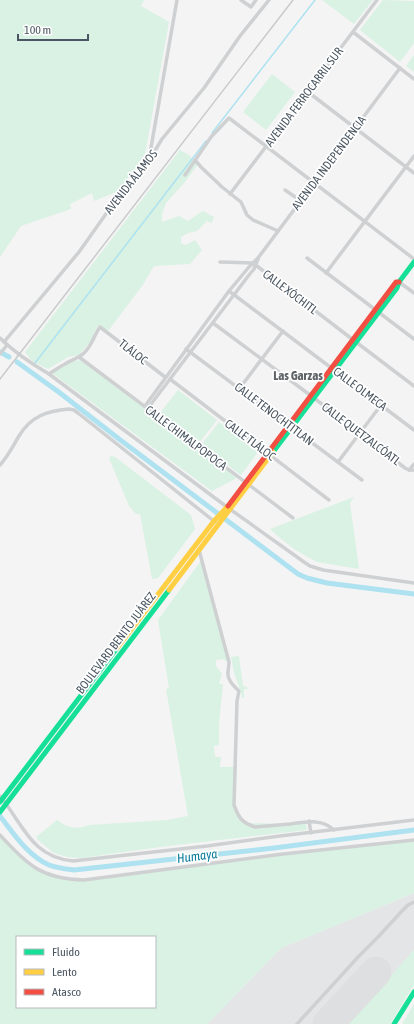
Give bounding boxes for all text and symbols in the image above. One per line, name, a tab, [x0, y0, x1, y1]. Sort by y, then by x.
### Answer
scale bar	[18, 16, 88, 42]
text: 100 m	[24, 23, 51, 37]
street label: AVENIDA FERROCARRIL SUR	[262, 45, 346, 149]
street label: AVENIDA INDEPENDENCIA	[289, 113, 369, 213]
street label: AVENIDA ÁLAMOS	[102, 147, 160, 217]
street label: CALLE XÓCHITL	[260, 267, 320, 317]
street label: TLÁLOC	[116, 336, 151, 368]
street label: CALLE OLMECA	[330, 364, 390, 414]
district label: Las Garzas	[273, 368, 323, 383]
street label: CALLE TENOCHTITLAN	[232, 380, 316, 448]
street label: CALLE QUETZALCÓATL	[319, 400, 403, 468]
street label: CALLE CHIMALPOPOCA	[142, 403, 230, 473]
street label: CALLE TLÁLOC	[222, 416, 279, 464]
street label: BOULEVARD BENITO JUÁREZ	[73, 589, 159, 696]
water label: Humaya	[176, 846, 218, 866]
legend	[16, 936, 156, 1008]
text: Fluido	[52, 945, 80, 959]
text: Lento	[52, 965, 77, 979]
text: Atasco	[52, 985, 82, 999]

